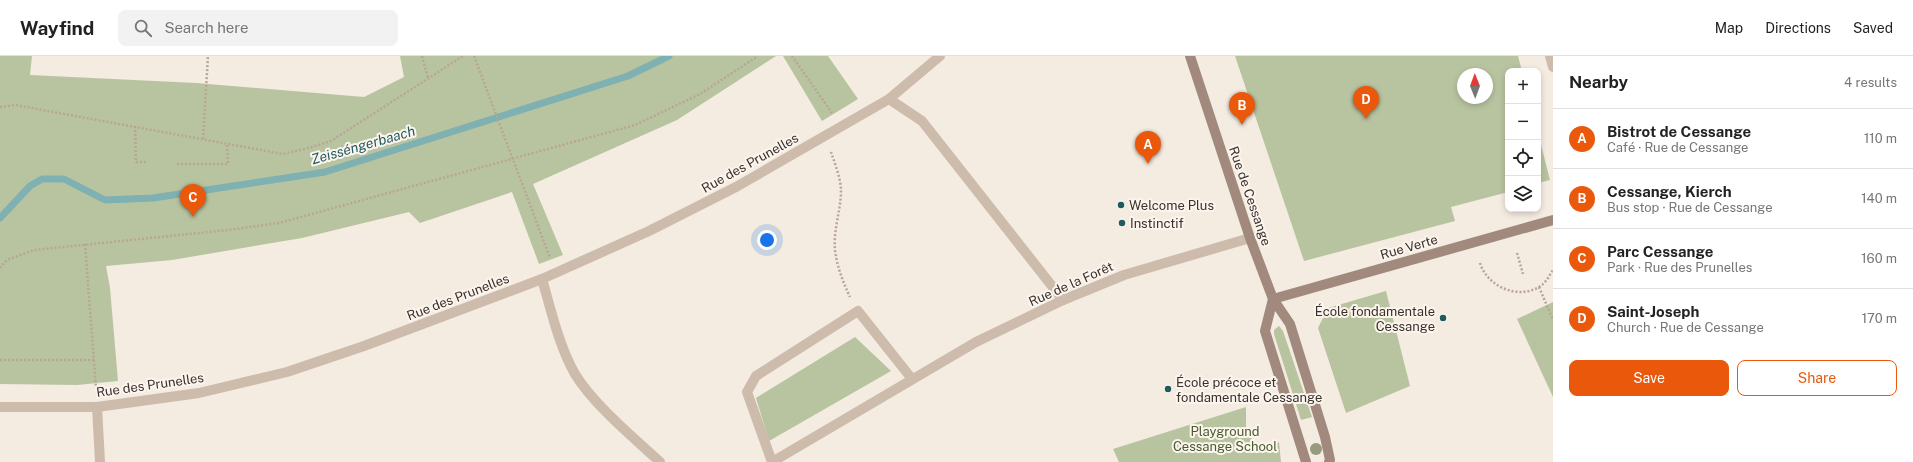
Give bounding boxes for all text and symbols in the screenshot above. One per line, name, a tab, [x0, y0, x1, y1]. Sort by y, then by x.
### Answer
search box	[118, 10, 398, 46]
text: Wayfind	[20, 17, 94, 39]
icon: search	[132, 17, 154, 39]
text: Search here	[164, 19, 249, 36]
text: Map	[1715, 20, 1743, 36]
text: Directions	[1765, 20, 1831, 36]
text: Saved	[1853, 20, 1893, 36]
north arrow	[1457, 68, 1493, 104]
map controls	[1505, 68, 1541, 212]
button: +	[1505, 68, 1541, 104]
text: Nearby	[1569, 72, 1628, 92]
text: 4 results	[1844, 75, 1897, 90]
pin: D	[1353, 86, 1379, 119]
pin: B	[1229, 92, 1255, 125]
button: −	[1505, 104, 1541, 140]
water label: Zeisséngerbaach	[309, 122, 417, 167]
text: Bistrot de Cessange	[1607, 123, 1751, 140]
street label: Rue des Prunelles	[699, 130, 801, 196]
pin: A	[1135, 131, 1161, 164]
text: A	[1577, 131, 1587, 146]
text: 110 m	[1864, 131, 1897, 146]
button: locate	[1505, 140, 1541, 176]
text: Café · Rue de Cessange	[1607, 140, 1748, 155]
street label: Rue de Cessange	[1226, 144, 1274, 248]
button: layers	[1505, 176, 1541, 212]
text: Cessange, Kierch	[1607, 183, 1732, 200]
pin: C	[180, 184, 206, 217]
text: B	[1578, 191, 1586, 206]
text: 140 m	[1861, 191, 1897, 206]
place label: Welcome Plus	[1129, 198, 1214, 213]
marker: Welcome Plus	[1116, 200, 1126, 210]
text: Bus stop · Rue de Cessange	[1607, 200, 1773, 215]
place label: Instinctif	[1130, 216, 1184, 231]
marker: Instinctif	[1117, 218, 1127, 228]
your location	[757, 230, 777, 250]
street label: Rue Verte	[1379, 232, 1439, 262]
text: Parc Cessange	[1607, 243, 1713, 260]
text: C	[1577, 251, 1587, 266]
text: 160 m	[1861, 251, 1897, 266]
street label: Rue de la Forêt	[1026, 259, 1116, 309]
text: Park · Rue des Prunelles	[1607, 260, 1752, 275]
street label: Rue des Prunelles	[405, 271, 511, 323]
place label: École fondamentale Cessange	[1315, 303, 1435, 334]
text: Saint-Joseph	[1607, 303, 1699, 320]
text: D	[1577, 311, 1587, 326]
text: 170 m	[1862, 311, 1897, 326]
marker: École fondamentale Cessange	[1438, 313, 1448, 323]
text: Church · Rue de Cessange	[1607, 320, 1764, 335]
button: Save	[1569, 360, 1729, 396]
button: Share	[1737, 360, 1897, 396]
street label: Rue des Prunelles	[95, 370, 205, 400]
place label: École précoce et fondamentale Cessange	[1176, 374, 1322, 405]
marker: École précoce et fondamentale Cessange	[1163, 384, 1173, 394]
park label: Playground Cessange School	[1173, 424, 1277, 454]

